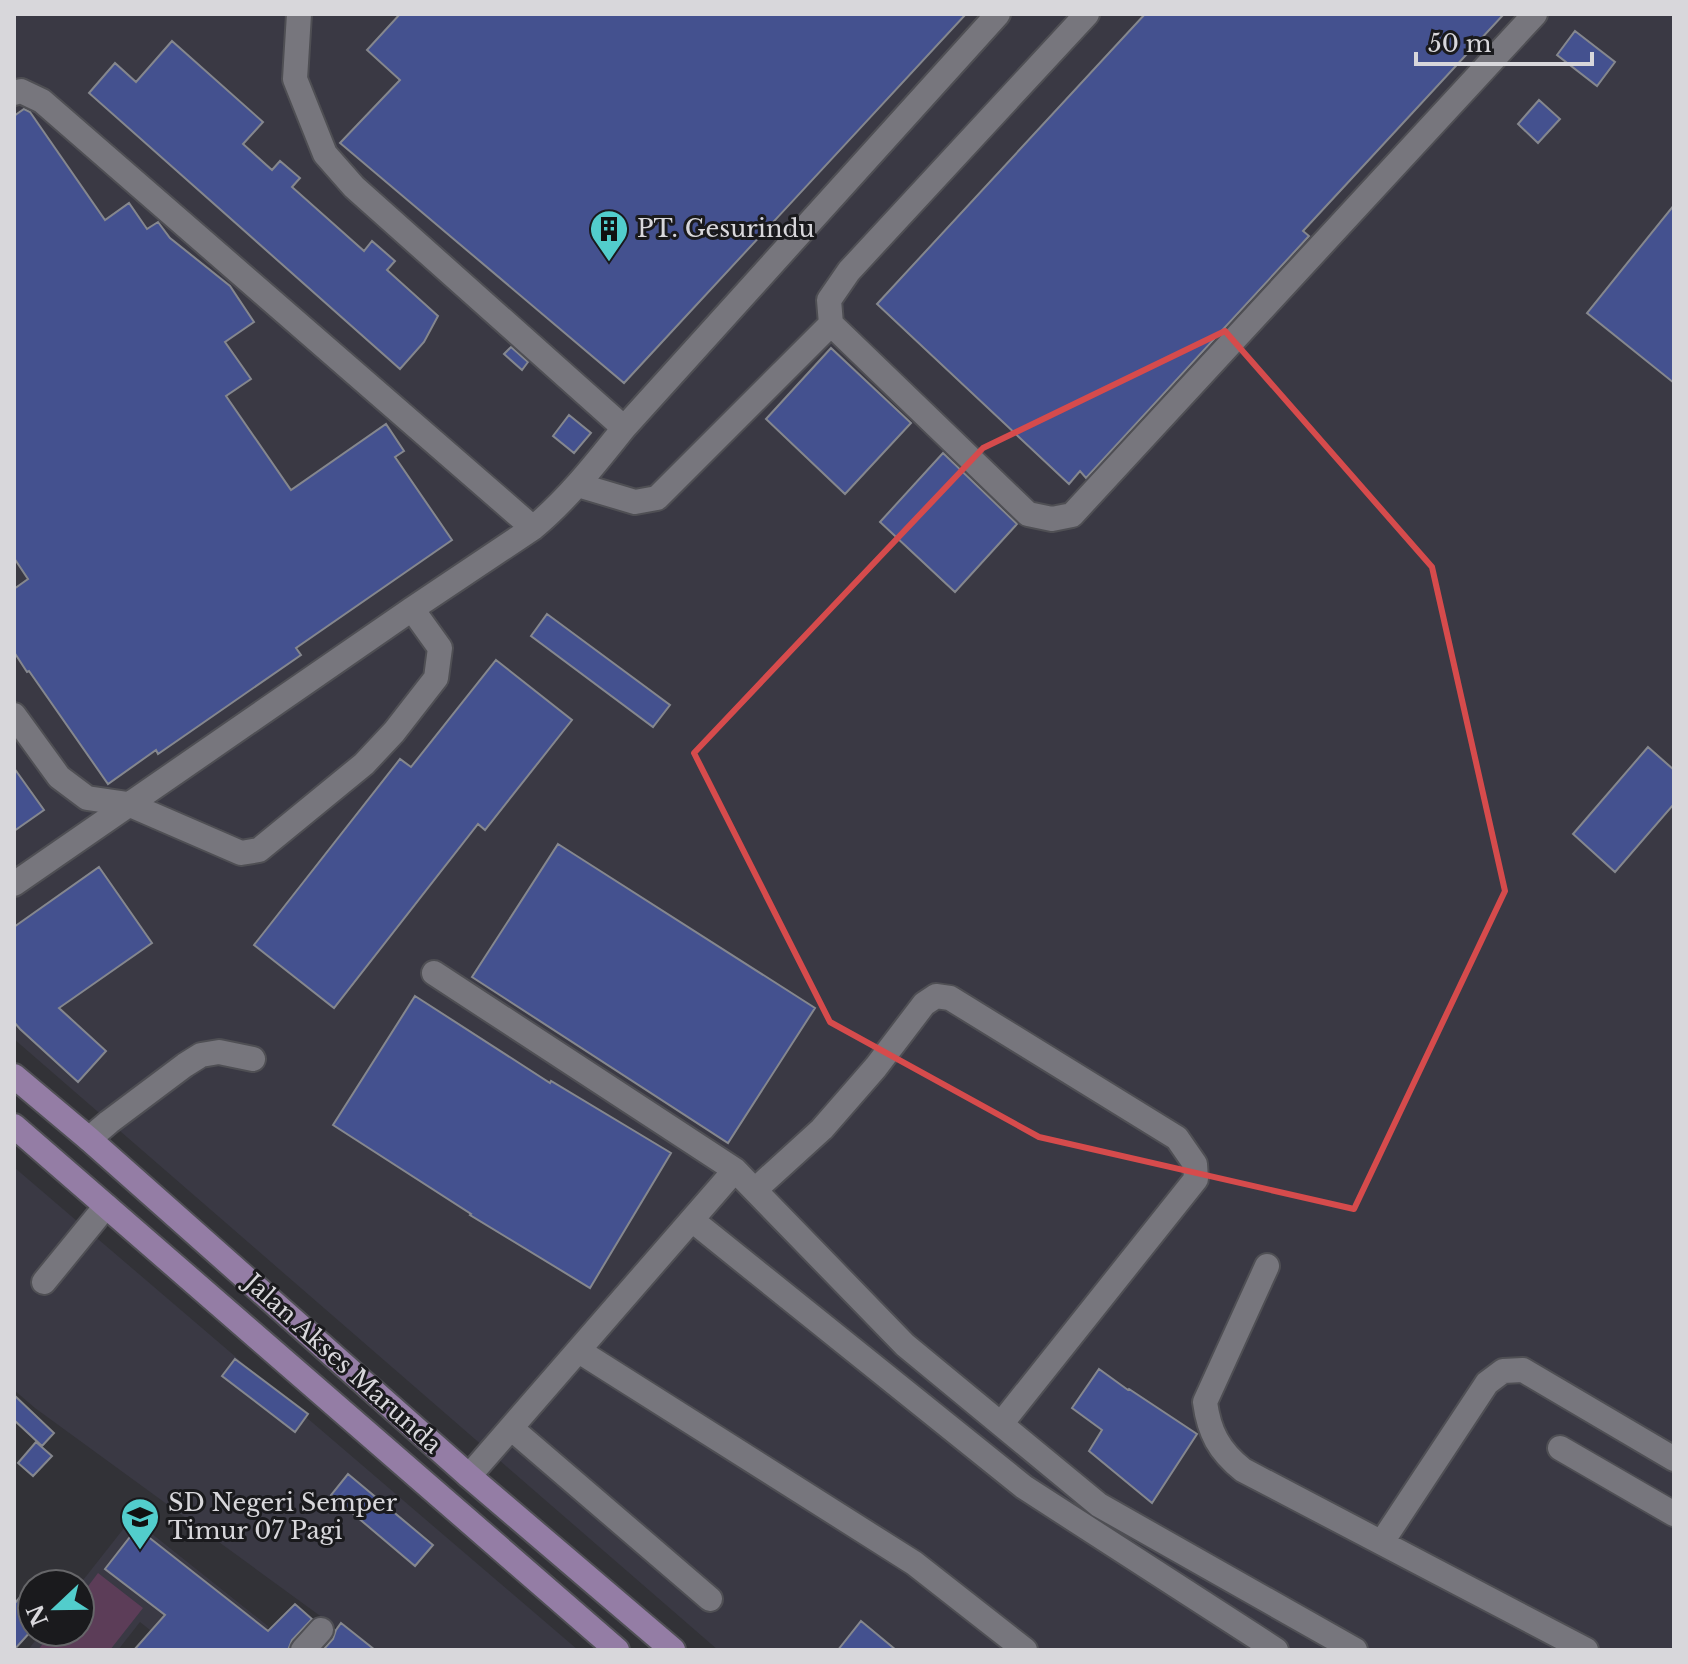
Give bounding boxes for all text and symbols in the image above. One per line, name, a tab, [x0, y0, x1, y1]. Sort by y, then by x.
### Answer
scale bar	[1416, 16, 1592, 66]
text: 50 m	[1428, 29, 1492, 58]
building icon: PT. Gesurindu	[588, 208, 630, 263]
place label: PT. Gesurindu	[637, 214, 815, 243]
street label: Jalan Akses Marunda	[237, 1266, 448, 1460]
place label: SD Negeri Semper Timur 07 Pagi	[168, 1488, 398, 1545]
school or university icon: SD Negeri Semper Timur 07 Pagi	[119, 1496, 161, 1551]
north arrow	[16, 1568, 96, 1648]
text: N	[21, 1600, 54, 1630]

